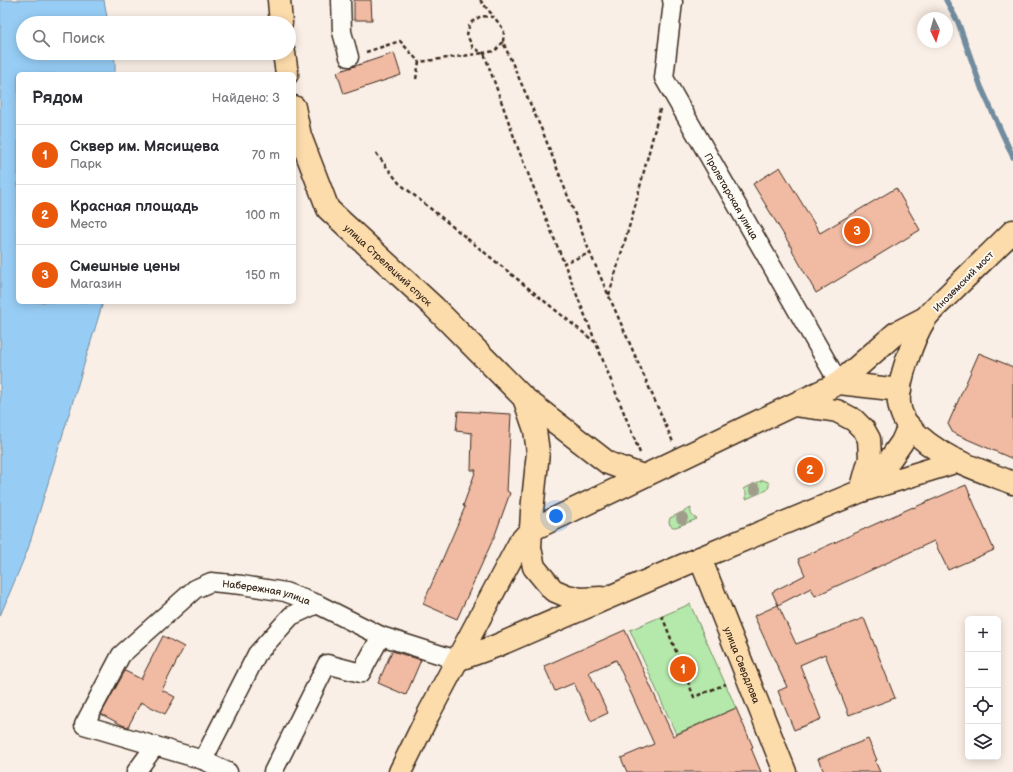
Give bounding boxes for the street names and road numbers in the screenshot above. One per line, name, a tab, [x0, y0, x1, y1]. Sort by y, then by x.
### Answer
street label: Пролетарская улица	[701, 151, 760, 242]
street label: улица Стрелецкий спуск	[341, 222, 435, 309]
street label: Иноземский мост	[931, 249, 997, 314]
street label: Набережная улица	[222, 578, 312, 608]
street label: улица Свердлова	[721, 625, 762, 705]

